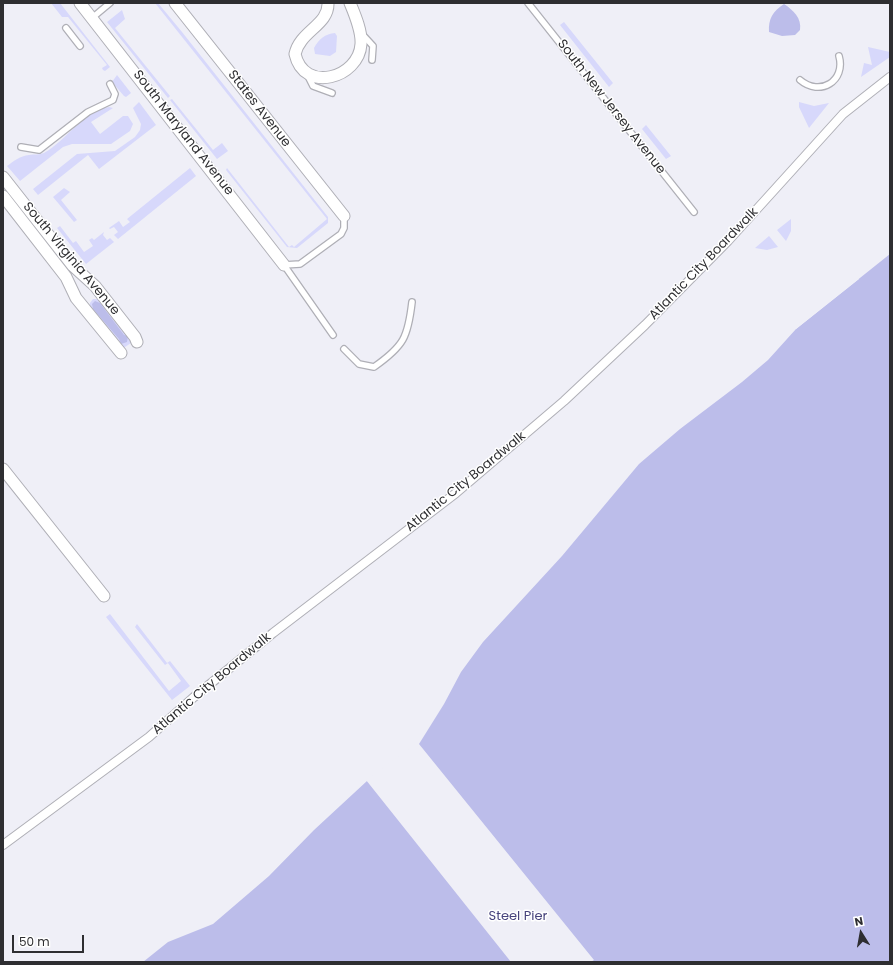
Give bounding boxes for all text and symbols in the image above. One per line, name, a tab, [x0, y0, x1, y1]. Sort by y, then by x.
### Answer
street label: South New Jersey Avenue	[554, 37, 668, 177]
street label: South Maryland Avenue	[129, 67, 237, 199]
street label: States Avenue	[224, 68, 294, 150]
street label: South Virginia Avenue	[19, 200, 123, 318]
street label: Atlantic City Boardwalk	[646, 205, 762, 323]
street label: Atlantic City Boardwalk	[403, 429, 529, 535]
street label: Atlantic City Boardwalk	[150, 630, 274, 738]
park label: Steel Pier	[489, 909, 547, 925]
north arrow	[841, 913, 881, 953]
text: N	[853, 913, 864, 930]
scale bar	[14, 927, 86, 953]
text: 50 m	[19, 933, 50, 950]

